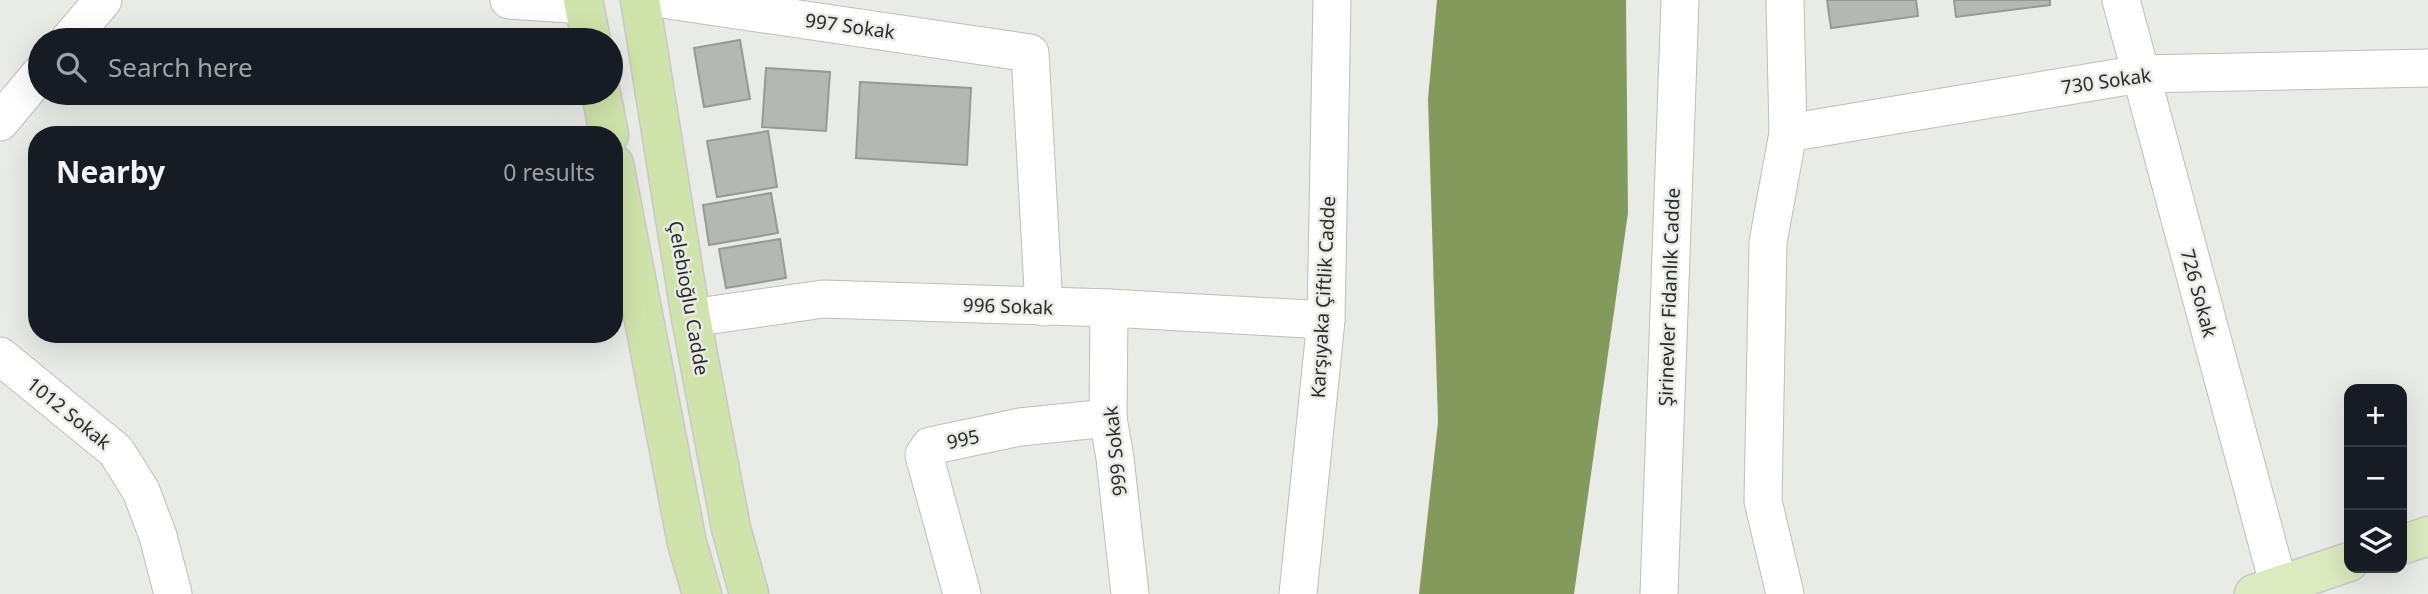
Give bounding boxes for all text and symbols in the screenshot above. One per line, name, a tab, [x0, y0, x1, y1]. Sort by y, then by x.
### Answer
street label: 997 Sokak	[803, 7, 897, 45]
search box	[28, 28, 623, 105]
icon: search	[52, 48, 90, 86]
text: Search here	[108, 49, 253, 85]
street label: 730 Sokak	[2059, 62, 2153, 100]
text: Nearby	[56, 151, 165, 192]
text: 0 results	[503, 156, 595, 188]
street label: Şirinevler Fidanlık Cadde	[1652, 187, 1686, 407]
street label: Karşıyaka Çiftlik Cadde	[1305, 195, 1341, 399]
street label: Çelebioğlu Cadde	[663, 219, 715, 377]
street label: 726 Sokak	[2175, 246, 2223, 340]
street label: 996 Sokak	[962, 291, 1054, 321]
street label: 1012 Sokak	[21, 371, 117, 455]
map controls	[2344, 384, 2407, 573]
button: +	[2344, 384, 2407, 447]
street label: 999 Sokak	[1097, 405, 1133, 497]
street label: 995	[944, 423, 982, 455]
button: −	[2344, 447, 2407, 510]
button: layers	[2344, 510, 2407, 573]

